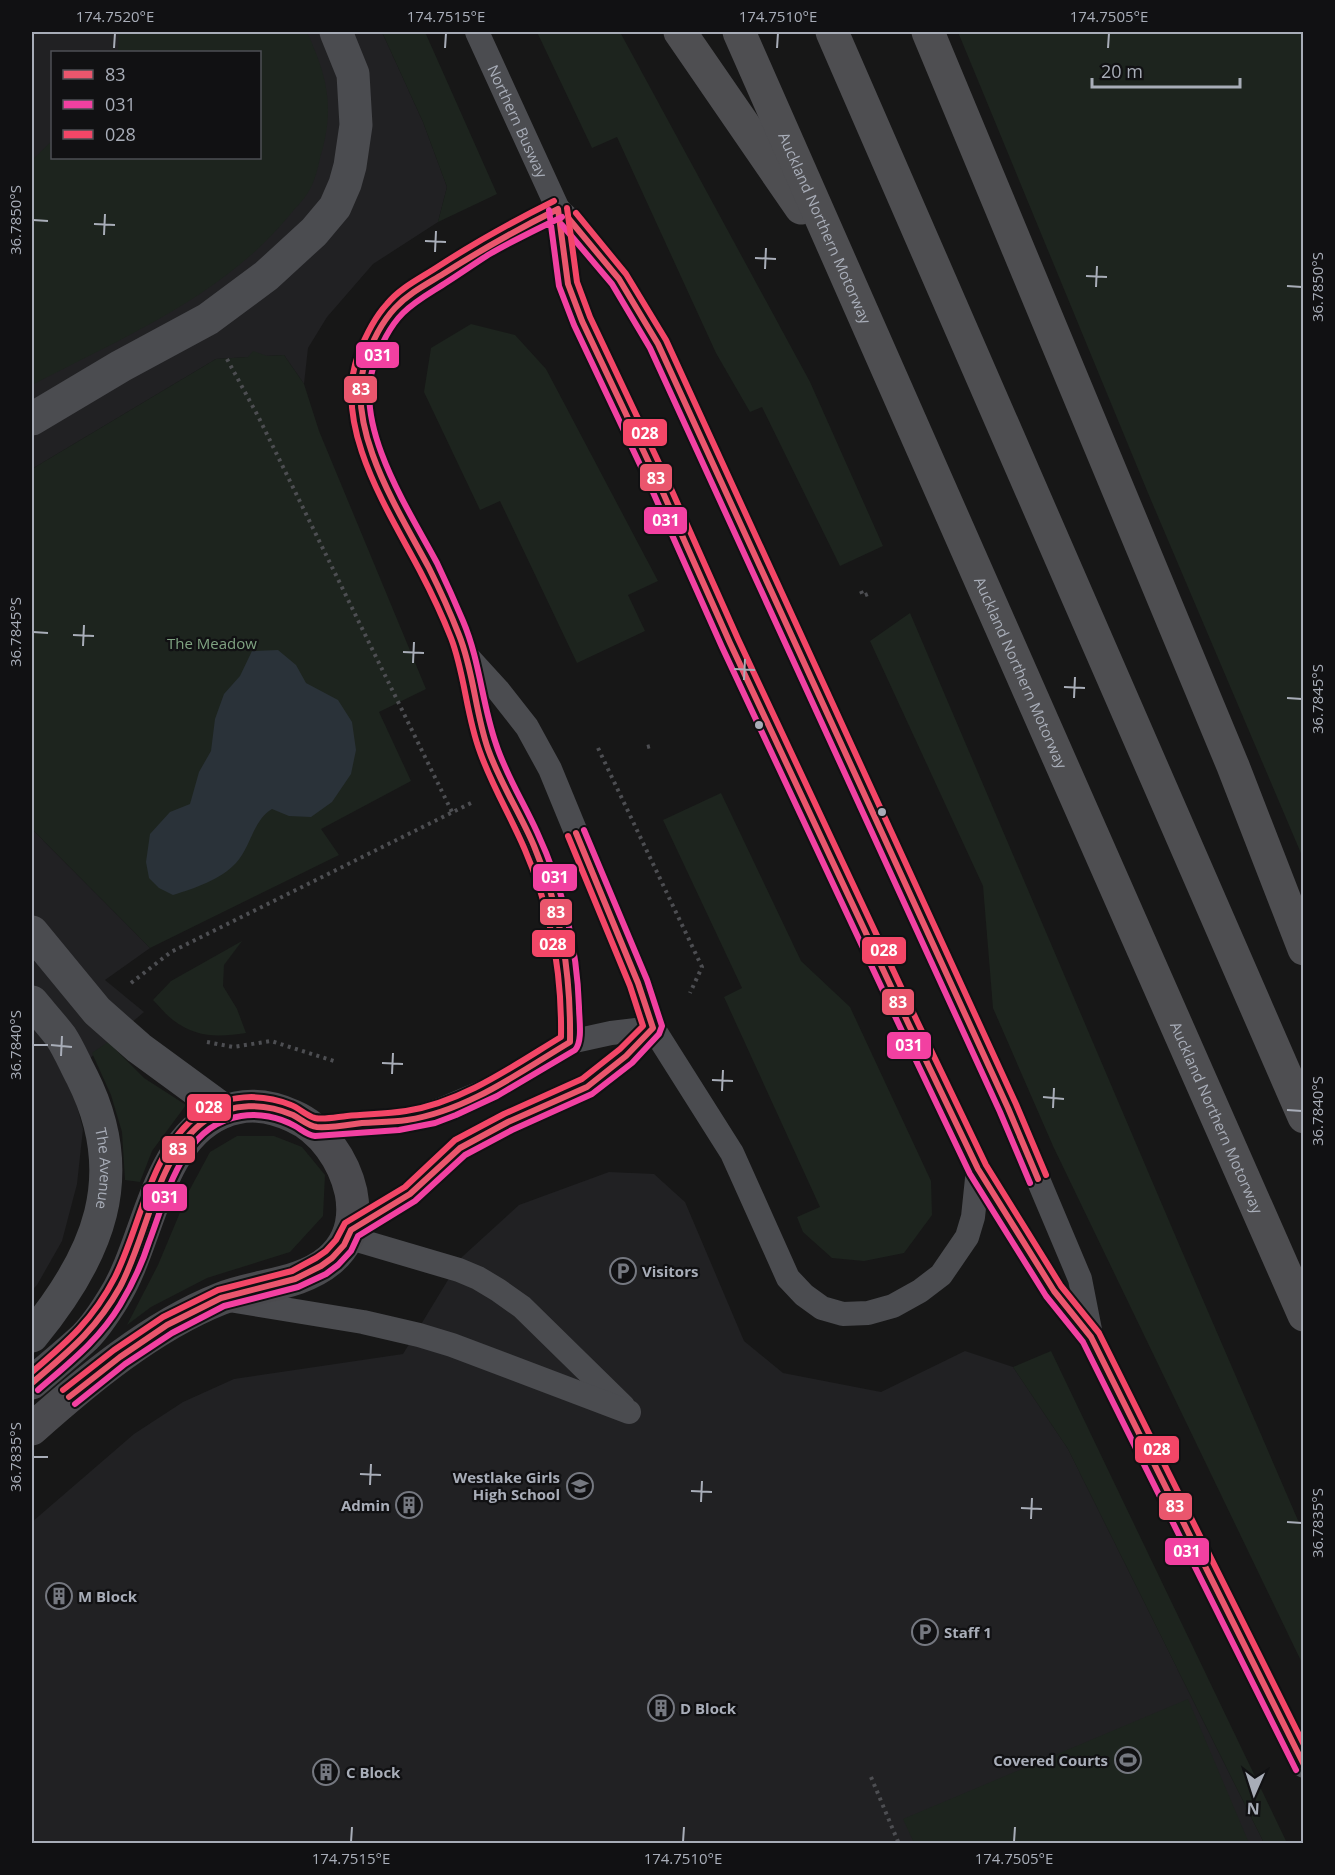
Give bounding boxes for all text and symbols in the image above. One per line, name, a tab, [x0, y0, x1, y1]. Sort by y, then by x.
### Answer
text: 174.7520°E	[76, 6, 154, 26]
text: 174.7515°E	[407, 6, 485, 26]
text: 174.7510°E	[739, 6, 817, 26]
text: 174.7505°E	[1070, 6, 1148, 26]
legend	[51, 51, 261, 159]
scale bar	[1092, 51, 1240, 89]
text: 20 m	[1101, 59, 1143, 83]
street label: Northern Busway	[483, 61, 553, 181]
text: 83	[105, 62, 126, 86]
text: 031	[105, 92, 136, 116]
text: 028	[105, 122, 136, 146]
street label: Auckland Northern Motorway	[774, 129, 876, 327]
text: 36.7850°S	[5, 185, 25, 255]
text: 36.7850°S	[1307, 252, 1327, 322]
line badge: 031	[355, 341, 400, 369]
text: 031	[364, 344, 392, 366]
line badge: 83	[343, 375, 378, 404]
text: 83	[352, 378, 370, 400]
line badge: 028	[622, 418, 668, 447]
text: 028	[631, 422, 659, 444]
line badge: 83	[639, 463, 673, 492]
text: 83	[647, 467, 665, 489]
line badge: 031	[643, 506, 688, 535]
text: 031	[652, 509, 680, 531]
street label: Auckland Northern Motorway	[970, 574, 1072, 772]
text: 36.7845°S	[5, 597, 25, 667]
park label: The Meadow	[167, 633, 257, 653]
text: 36.7845°S	[1307, 664, 1327, 734]
unlabelled marker	[753, 719, 765, 731]
unlabelled marker	[876, 806, 888, 818]
line badge: 031	[532, 863, 578, 892]
text: 031	[541, 866, 569, 888]
line badge: 83	[539, 898, 573, 926]
text: 83	[547, 901, 565, 923]
line badge: 028	[531, 929, 576, 958]
text: 028	[539, 933, 567, 955]
line badge: 028	[861, 936, 907, 965]
text: 028	[870, 939, 898, 961]
line badge: 83	[881, 988, 915, 1016]
text: 83	[889, 991, 907, 1013]
text: 36.7840°S	[5, 1010, 25, 1080]
street label: Auckland Northern Motorway	[1166, 1018, 1268, 1217]
line badge: 031	[886, 1031, 932, 1060]
text: 031	[895, 1034, 923, 1056]
text: 36.7840°S	[1307, 1076, 1327, 1146]
line badge: 028	[186, 1093, 232, 1122]
text: 028	[195, 1096, 223, 1118]
street label: The Avenue	[91, 1126, 116, 1211]
line badge: 83	[161, 1135, 196, 1164]
text: 83	[169, 1138, 187, 1160]
line badge: 031	[142, 1183, 188, 1212]
text: 031	[151, 1186, 179, 1208]
parking icon: Visitors	[608, 1256, 638, 1286]
place label: Visitors	[642, 1261, 698, 1281]
text: 36.7835°S	[5, 1422, 25, 1492]
line badge: 028	[1134, 1435, 1180, 1464]
text: 028	[1143, 1438, 1171, 1460]
place label: Westlake Girls High School	[453, 1467, 560, 1504]
school or university icon: Westlake Girls High School	[565, 1471, 595, 1501]
text: 36.7835°S	[1307, 1488, 1327, 1558]
building icon: Admin	[394, 1490, 424, 1520]
line badge: 83	[1158, 1492, 1193, 1521]
place label: Admin	[341, 1495, 390, 1515]
text: 83	[1166, 1495, 1184, 1517]
line badge: 031	[1164, 1537, 1210, 1566]
text: 031	[1173, 1540, 1201, 1562]
building icon: M Block	[44, 1581, 74, 1611]
place label: M Block	[78, 1586, 138, 1606]
parking icon: Staff 1	[910, 1617, 940, 1647]
place label: Staff 1	[944, 1622, 992, 1642]
building icon: D Block	[646, 1693, 676, 1723]
place label: D Block	[680, 1698, 737, 1718]
sports icon: Covered Courts	[1113, 1745, 1143, 1775]
place label: Covered Courts	[993, 1750, 1108, 1770]
building icon: C Block	[311, 1757, 341, 1787]
place label: C Block	[346, 1762, 401, 1782]
north arrow	[1224, 1764, 1284, 1824]
text: N	[1246, 1798, 1260, 1820]
text: 174.7515°E	[312, 1848, 390, 1868]
text: 174.7510°E	[644, 1848, 722, 1868]
text: 174.7505°E	[975, 1848, 1053, 1868]

